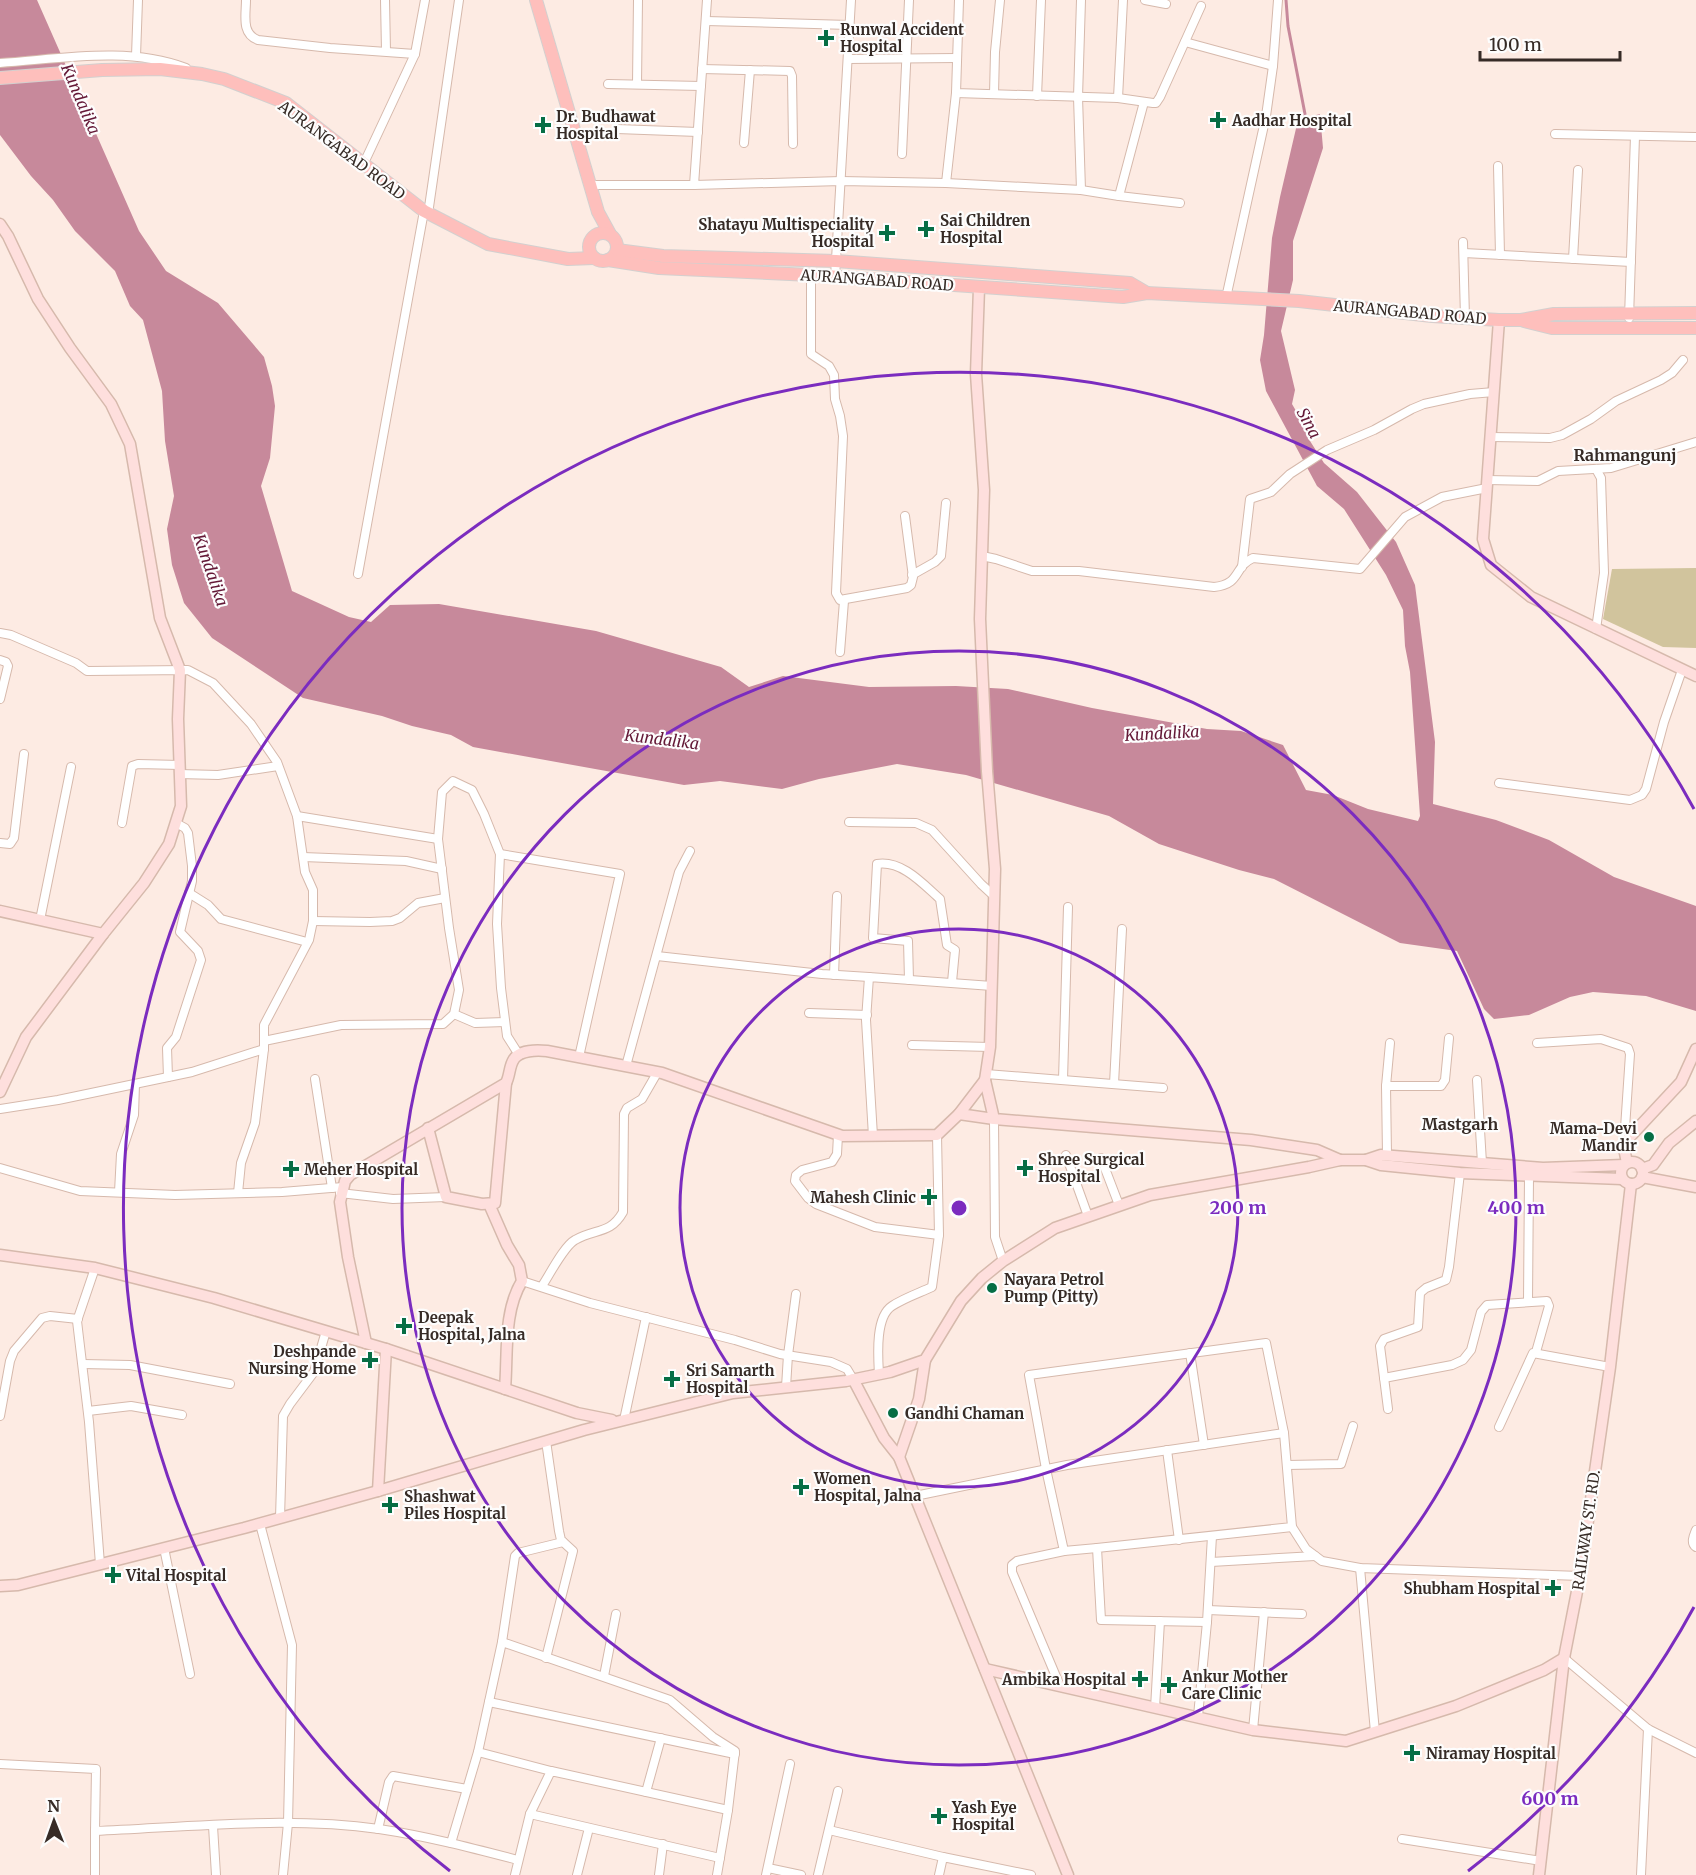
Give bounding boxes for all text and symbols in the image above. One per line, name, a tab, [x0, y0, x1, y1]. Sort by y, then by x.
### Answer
place label: Runwal Accident Hospital	[840, 20, 964, 56]
scale bar	[1480, 24, 1620, 62]
marker: Runwal Accident Hospital	[817, 29, 835, 47]
text: 100 m	[1489, 33, 1542, 56]
water label: Kundalika	[57, 60, 105, 137]
street label: AURANGABAD ROAD	[274, 96, 409, 204]
place label: Dr. Budhawat Hospital	[556, 107, 656, 143]
marker: Aadhar Hospital	[1209, 111, 1227, 129]
place label: Aadhar Hospital	[1231, 111, 1352, 130]
marker: Dr. Budhawat Hospital	[534, 116, 552, 134]
place label: Sai Children Hospital	[940, 211, 1030, 247]
place label: Shatayu Multispeciality Hospital	[698, 215, 874, 251]
marker: Sai Children Hospital	[917, 220, 935, 238]
marker: Shatayu Multispeciality Hospital	[878, 224, 896, 242]
street label: AURANGABAD ROAD	[799, 265, 954, 295]
street label: AURANGABAD ROAD	[1332, 296, 1487, 328]
water label: Sina	[1293, 404, 1325, 442]
district label: Rahmangunj	[1574, 445, 1676, 465]
water label: Kundalika	[189, 530, 233, 609]
water label: Kundalika	[1123, 721, 1200, 745]
water label: Kundalika	[623, 724, 700, 753]
district label: Mastgarh	[1422, 1114, 1498, 1134]
place label: Mama-Devi Mandir	[1550, 1119, 1637, 1155]
marker: Mama-Devi Mandir	[1642, 1130, 1656, 1144]
place label: Shree Surgical Hospital	[1038, 1150, 1144, 1186]
marker: Shree Surgical Hospital	[1016, 1159, 1034, 1177]
marker: Meher Hospital	[282, 1160, 300, 1178]
place label: Meher Hospital	[304, 1160, 418, 1179]
place label: Mahesh Clinic	[810, 1188, 916, 1207]
marker: Mahesh Clinic	[920, 1188, 938, 1206]
text: 200 m	[1210, 1196, 1266, 1219]
text: 400 m	[1487, 1196, 1545, 1219]
centre of rings	[949, 1198, 969, 1218]
place label: Nayara Petrol Pump (Pitty)	[1004, 1270, 1104, 1306]
marker: Nayara Petrol Pump (Pitty)	[985, 1281, 999, 1295]
place label: Deepak Hospital, Jalna	[418, 1308, 526, 1345]
marker: Deepak Hospital, Jalna	[395, 1317, 413, 1335]
place label: Deshpande Nursing Home	[248, 1342, 356, 1378]
marker: Deshpande Nursing Home	[361, 1351, 379, 1369]
place label: Sri Samarth Hospital	[686, 1361, 775, 1397]
marker: Sri Samarth Hospital	[663, 1370, 681, 1388]
place label: Gandhi Chaman	[905, 1404, 1024, 1423]
marker: Gandhi Chaman	[886, 1406, 900, 1420]
street label: RAILWAY ST. RD.	[1568, 1468, 1604, 1592]
place label: Women Hospital, Jalna	[813, 1469, 922, 1506]
marker: Women Hospital, Jalna	[792, 1478, 810, 1496]
place label: Shashwat Piles Hospital	[404, 1487, 506, 1523]
marker: Shashwat Piles Hospital	[381, 1496, 399, 1514]
marker: Vital Hospital	[104, 1566, 122, 1584]
place label: Vital Hospital	[125, 1566, 227, 1585]
place label: Shubham Hospital	[1403, 1579, 1540, 1598]
marker: Shubham Hospital	[1544, 1579, 1562, 1597]
place label: Ankur Mother Care Clinic	[1181, 1667, 1288, 1703]
place label: Ambika Hospital	[1001, 1670, 1126, 1689]
marker: Ambika Hospital	[1131, 1670, 1149, 1688]
marker: Ankur Mother Care Clinic	[1160, 1676, 1178, 1694]
marker: Niramay Hospital	[1403, 1744, 1421, 1762]
place label: Niramay Hospital	[1426, 1744, 1556, 1763]
text: 600 m	[1521, 1787, 1579, 1810]
north arrow	[24, 1791, 84, 1851]
text: N	[47, 1796, 61, 1816]
place label: Yash Eye Hospital	[951, 1798, 1017, 1834]
marker: Yash Eye Hospital	[930, 1807, 948, 1825]

